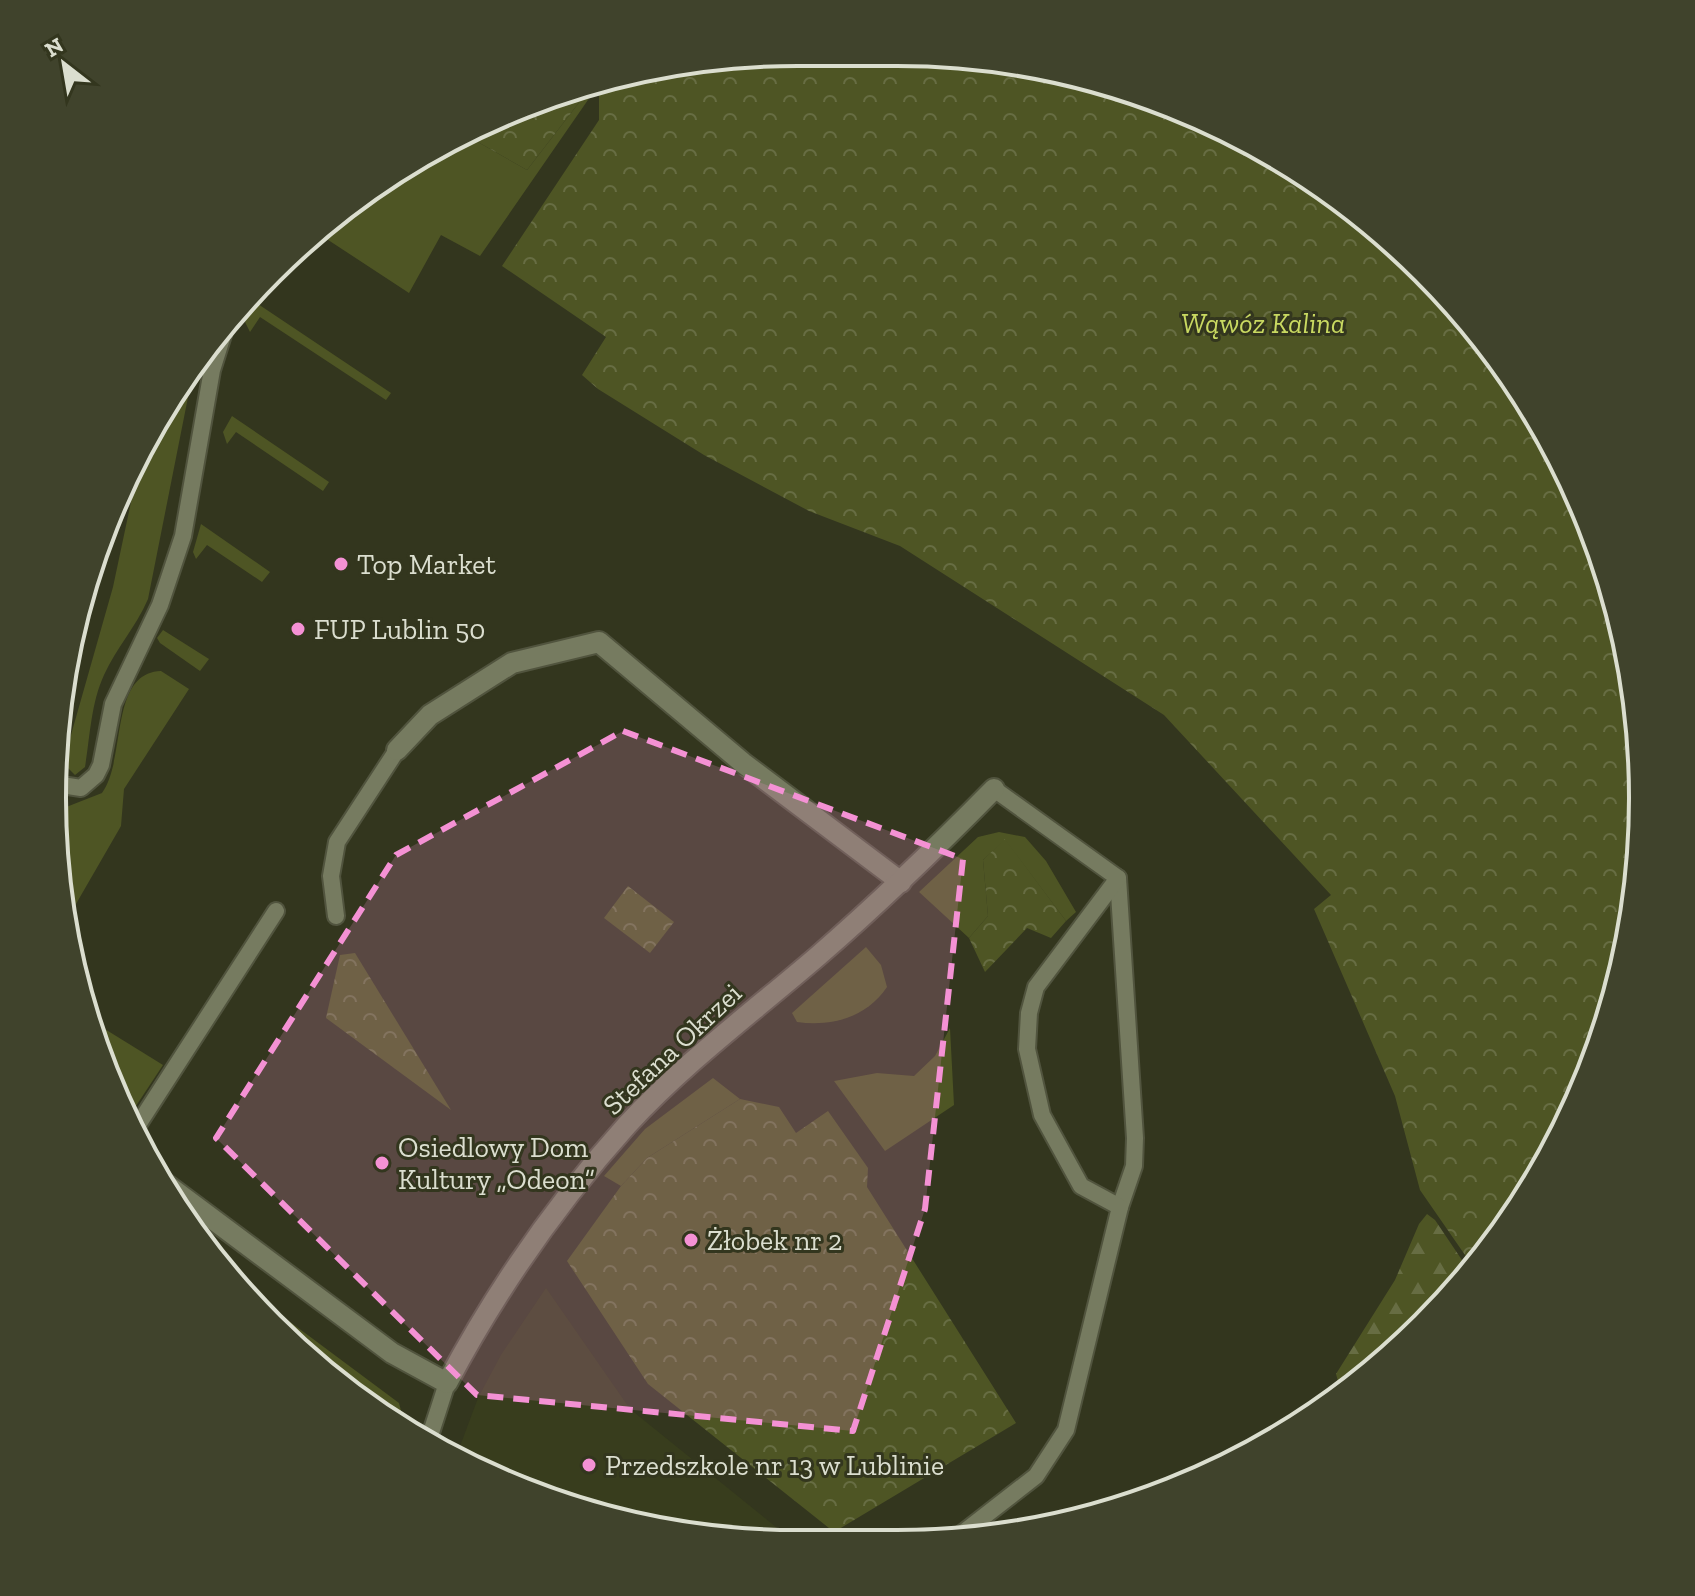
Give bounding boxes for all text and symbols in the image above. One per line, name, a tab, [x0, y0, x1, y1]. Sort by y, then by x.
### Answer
north arrow	[24, 24, 104, 104]
text: N	[40, 31, 68, 63]
park label: Wąwóz Kalina	[1181, 307, 1345, 340]
place label: Top Market	[357, 548, 496, 581]
marker: Top Market	[332, 555, 350, 573]
place label: FUP Lublin 50	[314, 613, 485, 646]
marker: FUP Lublin 50	[289, 620, 307, 638]
street label: Stefana Okrzei	[596, 976, 748, 1122]
place label: Osiedlowy Dom Kultury „Odeon”	[398, 1131, 595, 1196]
marker: Osiedlowy Dom Kultury „Odeon”	[373, 1154, 391, 1172]
place label: Żłobek nr 2	[707, 1224, 842, 1257]
marker: Żłobek nr 2	[682, 1231, 700, 1249]
place label: Przedszkole nr 13 w Lublinie	[605, 1449, 944, 1482]
marker: Przedszkole nr 13 w Lublinie	[580, 1456, 598, 1474]

